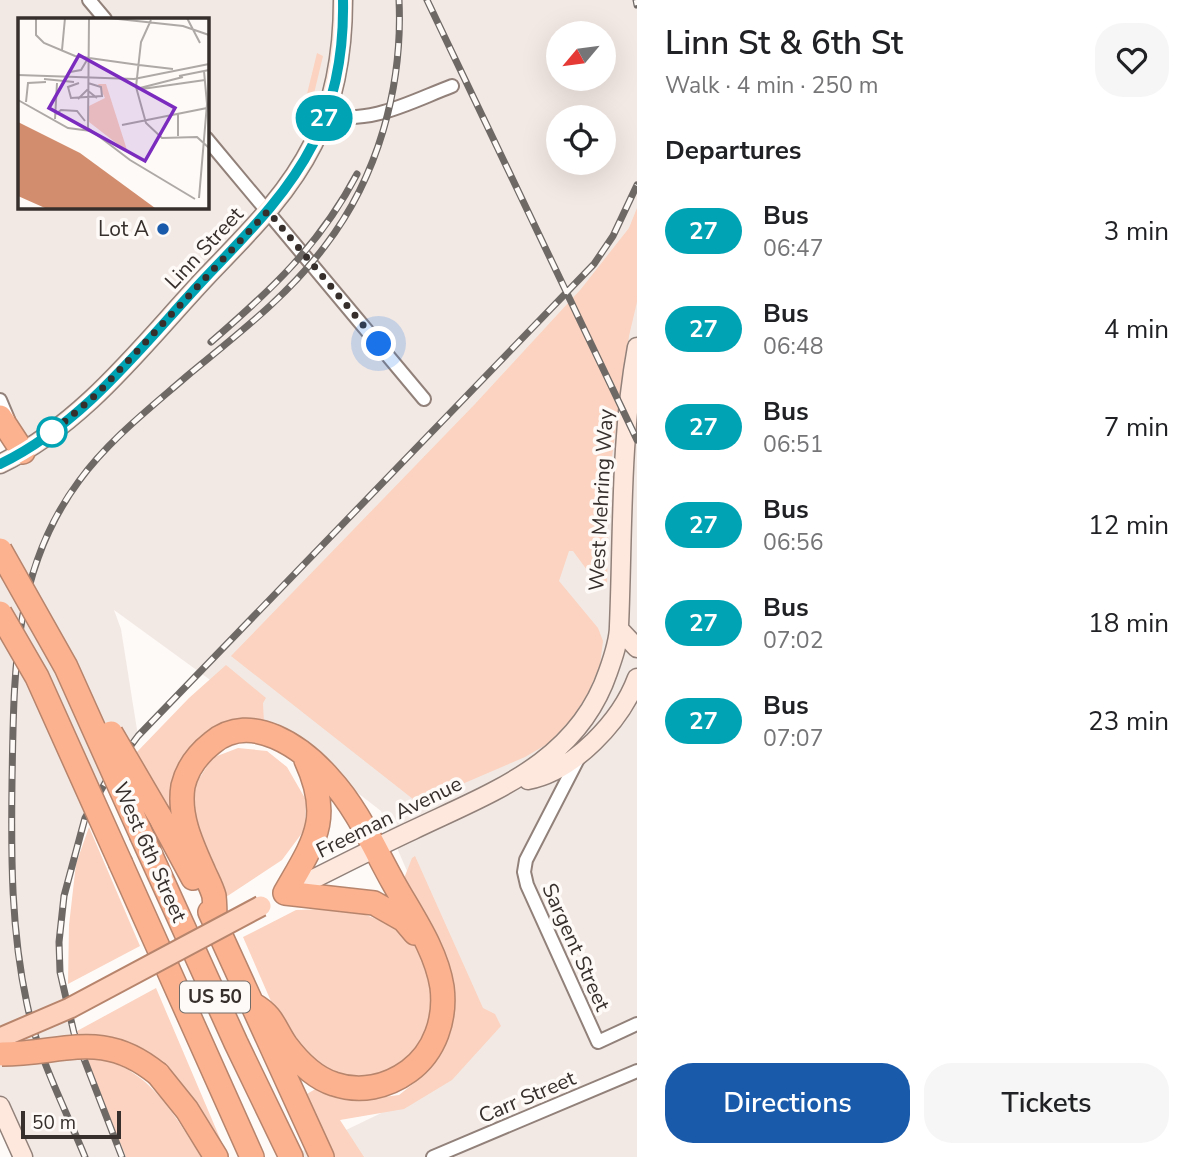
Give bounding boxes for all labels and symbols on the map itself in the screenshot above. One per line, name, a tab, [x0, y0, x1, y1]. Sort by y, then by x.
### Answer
inset map	[18, 18, 208, 208]
north arrow	[546, 21, 616, 91]
line badge: 27	[292, 95, 356, 141]
street label: Linn Street	[159, 200, 250, 295]
place label: Lot A	[98, 215, 149, 243]
marker: Lot A	[155, 221, 171, 237]
your location	[361, 326, 396, 361]
street label: West Mehring Way	[582, 408, 620, 592]
unlabelled marker	[37, 417, 67, 447]
street label: Freeman Avenue	[311, 770, 467, 864]
street label: West 6th Street	[107, 778, 194, 927]
street label: Sargent Street	[535, 879, 617, 1016]
road number: US 50	[180, 981, 250, 1012]
street label: Carr Street	[474, 1064, 580, 1130]
scale bar	[21, 1108, 121, 1140]

